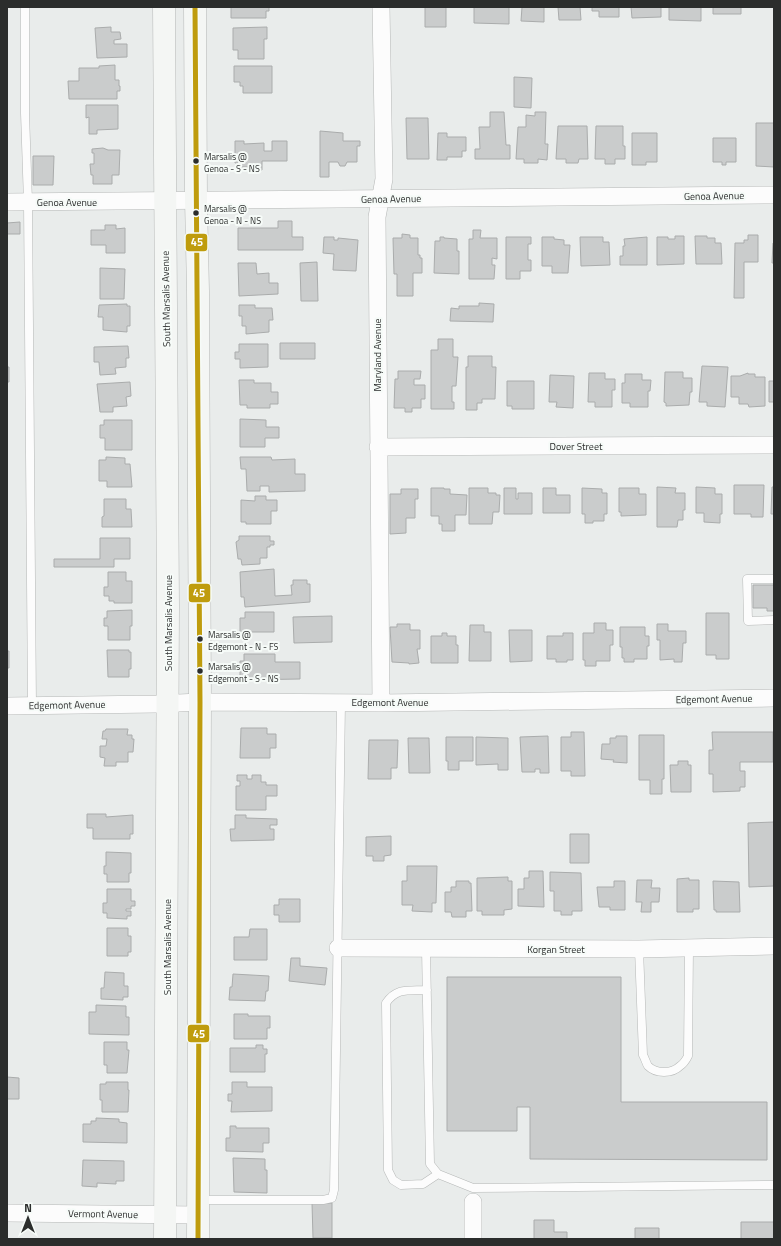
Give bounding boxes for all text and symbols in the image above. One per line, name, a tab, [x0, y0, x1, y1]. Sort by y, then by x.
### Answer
place label: Marsalis @ Genoa - S - NS	[204, 150, 260, 175]
marker: Marsalis @ Genoa - S - NS	[191, 156, 201, 166]
street label: Genoa Avenue	[684, 188, 744, 204]
street label: Genoa Avenue	[361, 191, 421, 207]
street label: Genoa Avenue	[37, 195, 97, 210]
place label: Marsalis @ Genoa - N - NS	[204, 202, 261, 227]
marker: Marsalis @ Genoa - N - NS	[191, 208, 201, 218]
line badge: 45	[185, 233, 208, 252]
text: 45	[191, 234, 203, 250]
street label: South Marsalis Avenue	[158, 251, 174, 347]
street label: Maryland Avenue	[370, 318, 385, 392]
street label: Dover Street	[550, 439, 603, 454]
street label: South Marsalis Avenue	[161, 575, 176, 671]
line badge: 45	[188, 583, 211, 603]
text: 45	[193, 585, 205, 601]
place label: Marsalis @ Edgemont - N - FS	[208, 628, 279, 653]
marker: Marsalis @ Edgemont - N - FS	[195, 634, 205, 644]
place label: Marsalis @ Edgemont - S - NS	[208, 660, 279, 685]
marker: Marsalis @ Edgemont - S - NS	[195, 666, 205, 676]
street label: Edgemont Avenue	[675, 691, 753, 707]
street label: Edgemont Avenue	[352, 695, 428, 710]
street label: Edgemont Avenue	[28, 697, 106, 713]
street label: South Marsalis Avenue	[160, 899, 175, 995]
street label: Korgan Street	[527, 942, 585, 957]
line badge: 45	[187, 1024, 210, 1043]
text: 45	[193, 1026, 205, 1042]
north arrow	[8, 1198, 48, 1238]
text: N	[24, 1200, 32, 1216]
street label: Vermont Avenue	[68, 1206, 138, 1222]

